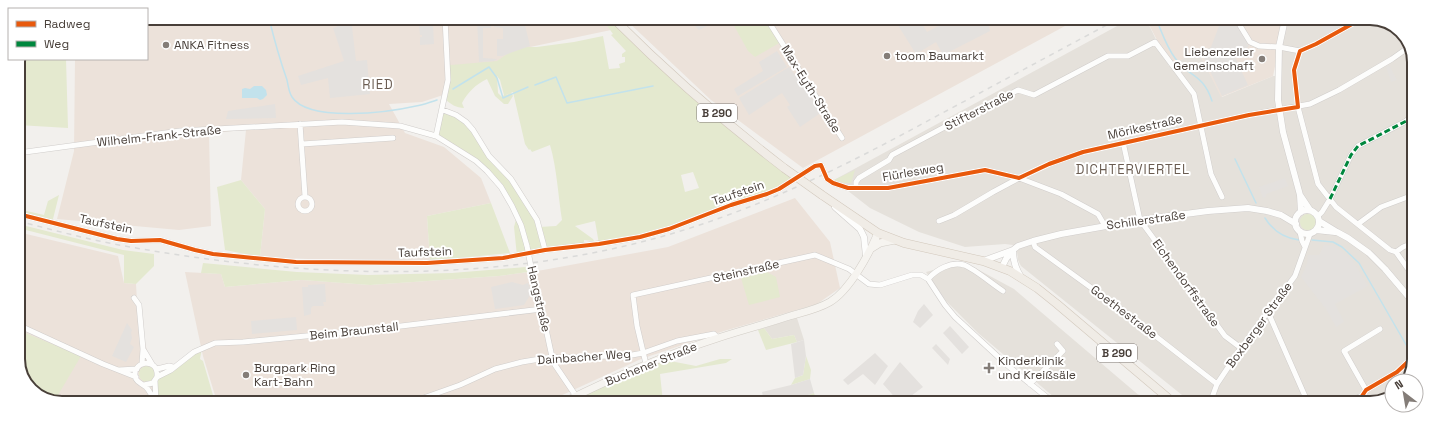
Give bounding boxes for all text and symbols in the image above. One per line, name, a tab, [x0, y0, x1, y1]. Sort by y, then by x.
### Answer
legend	[8, 8, 148, 60]
text: Radweg	[44, 16, 90, 32]
text: Weg	[44, 36, 69, 52]
place label: ANKA Fitness	[174, 37, 249, 53]
marker: ANKA Fitness	[161, 40, 171, 50]
street label: Max-Eyth-Straße	[778, 42, 844, 136]
place label: Liebenzeller Gemeinschaft	[1173, 44, 1254, 74]
place label: toom Baumarkt	[895, 48, 984, 64]
marker: toom Baumarkt	[882, 51, 892, 61]
marker: Liebenzeller Gemeinschaft	[1257, 54, 1267, 64]
district label: RIED	[362, 76, 394, 93]
street label: Stifterstraße	[942, 86, 1016, 134]
road number: B 290	[697, 104, 737, 122]
street label: Mörikestraße	[1106, 111, 1184, 143]
street label: Wilhelm-Frank-Straße	[96, 122, 222, 150]
street label: Flürlesweg	[881, 159, 945, 185]
district label: DICHTERVIERTEL	[1076, 161, 1190, 178]
street label: Taufstein	[710, 177, 766, 209]
street label: Schillerstraße	[1105, 207, 1187, 233]
street label: Taufstein	[78, 211, 134, 237]
street label: Eichendorffstraße	[1149, 236, 1223, 330]
street label: Taufstein	[398, 243, 452, 261]
street label: Steinstraße	[711, 256, 781, 286]
street label: Hangstraße	[524, 264, 554, 334]
street label: Boxberger Straße	[1222, 279, 1296, 371]
street label: Goethestraße	[1087, 282, 1161, 342]
street label: Beim Braunstall	[309, 318, 399, 344]
street label: Buchener Straße	[603, 338, 699, 390]
road number: B 290	[1097, 344, 1137, 362]
street label: Dainbacher Weg	[537, 346, 631, 368]
place label: Kinderklinik und Kreißsäle	[998, 353, 1076, 383]
place label: Burgpark Ring Kart-Bahn	[254, 360, 336, 390]
marker: Kinderklinik und Kreißsäle	[983, 362, 995, 374]
marker: Burgpark Ring Kart-Bahn	[241, 370, 251, 380]
north arrow	[1384, 373, 1424, 413]
text: N	[1392, 377, 1406, 392]

